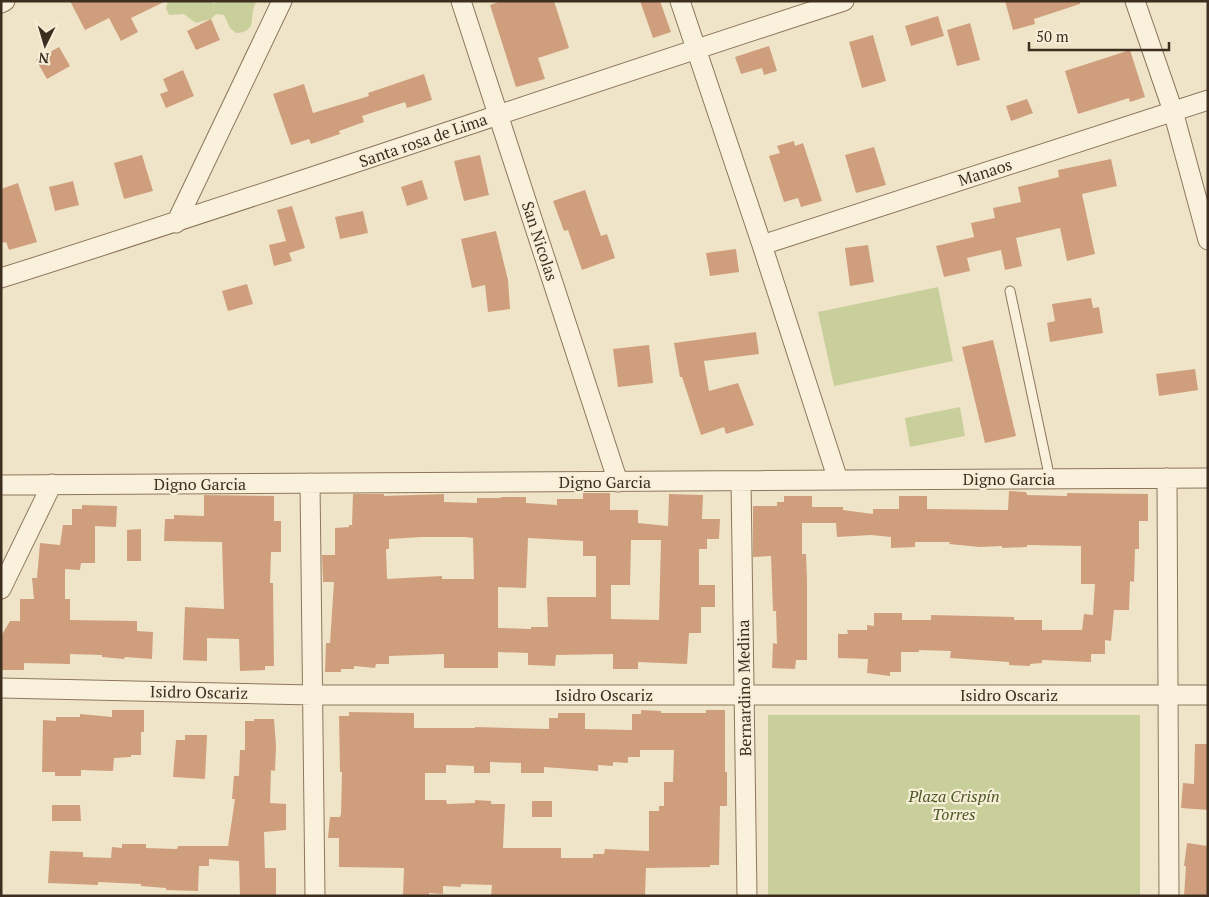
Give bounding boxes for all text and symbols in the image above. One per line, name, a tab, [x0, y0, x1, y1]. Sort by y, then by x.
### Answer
north arrow	[20, 20, 70, 70]
scale bar	[1029, 20, 1169, 52]
text: 50 m	[1036, 26, 1069, 46]
text: N	[37, 48, 50, 68]
street label: Santa rosa de Lima	[356, 108, 490, 172]
street label: Manaos	[955, 153, 1015, 191]
street label: San Nicolas	[517, 198, 563, 284]
street label: Digno Garcia	[963, 468, 1055, 490]
street label: Digno Garcia	[559, 471, 651, 493]
street label: Digno Garcia	[154, 473, 246, 495]
street label: Bernardino Medina	[732, 619, 756, 757]
street label: Isidro Oscariz	[150, 680, 248, 704]
street label: Isidro Oscariz	[555, 684, 653, 706]
street label: Isidro Oscariz	[960, 684, 1058, 706]
park label: Plaza Crispín Torres	[907, 785, 1000, 825]

